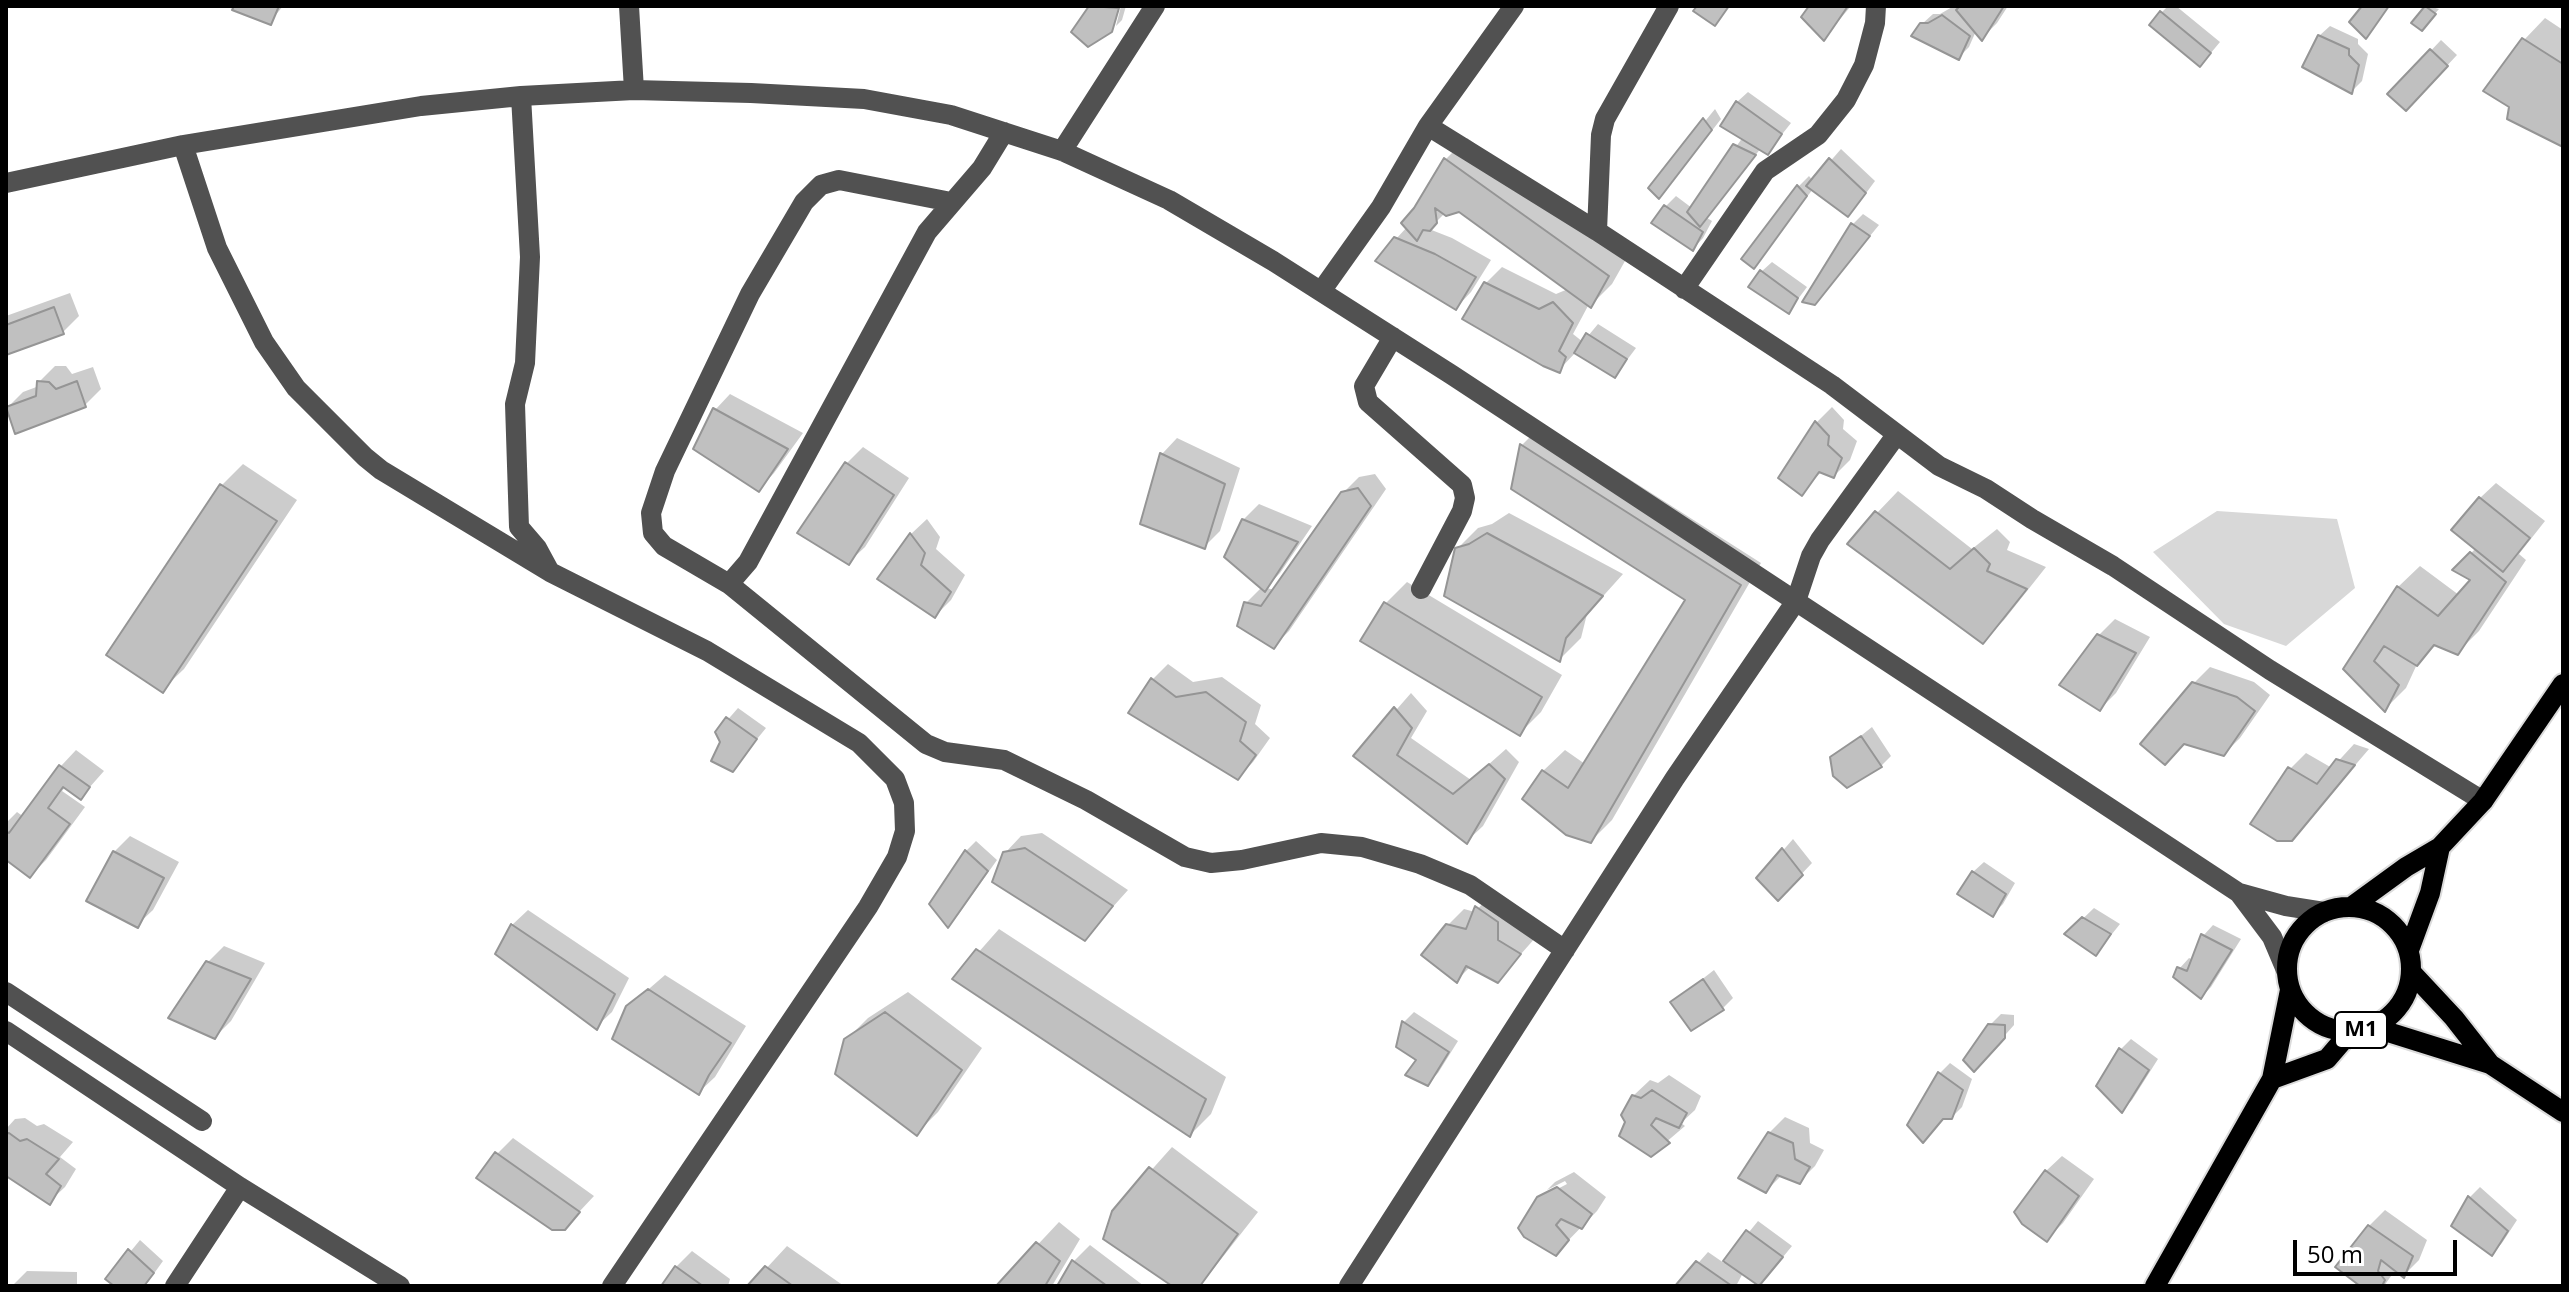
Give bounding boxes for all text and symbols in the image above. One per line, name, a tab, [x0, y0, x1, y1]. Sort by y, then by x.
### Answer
road number: M1	[2335, 1012, 2387, 1048]
scale bar	[2297, 1224, 2461, 1274]
text: 50 m	[2307, 1237, 2363, 1270]

